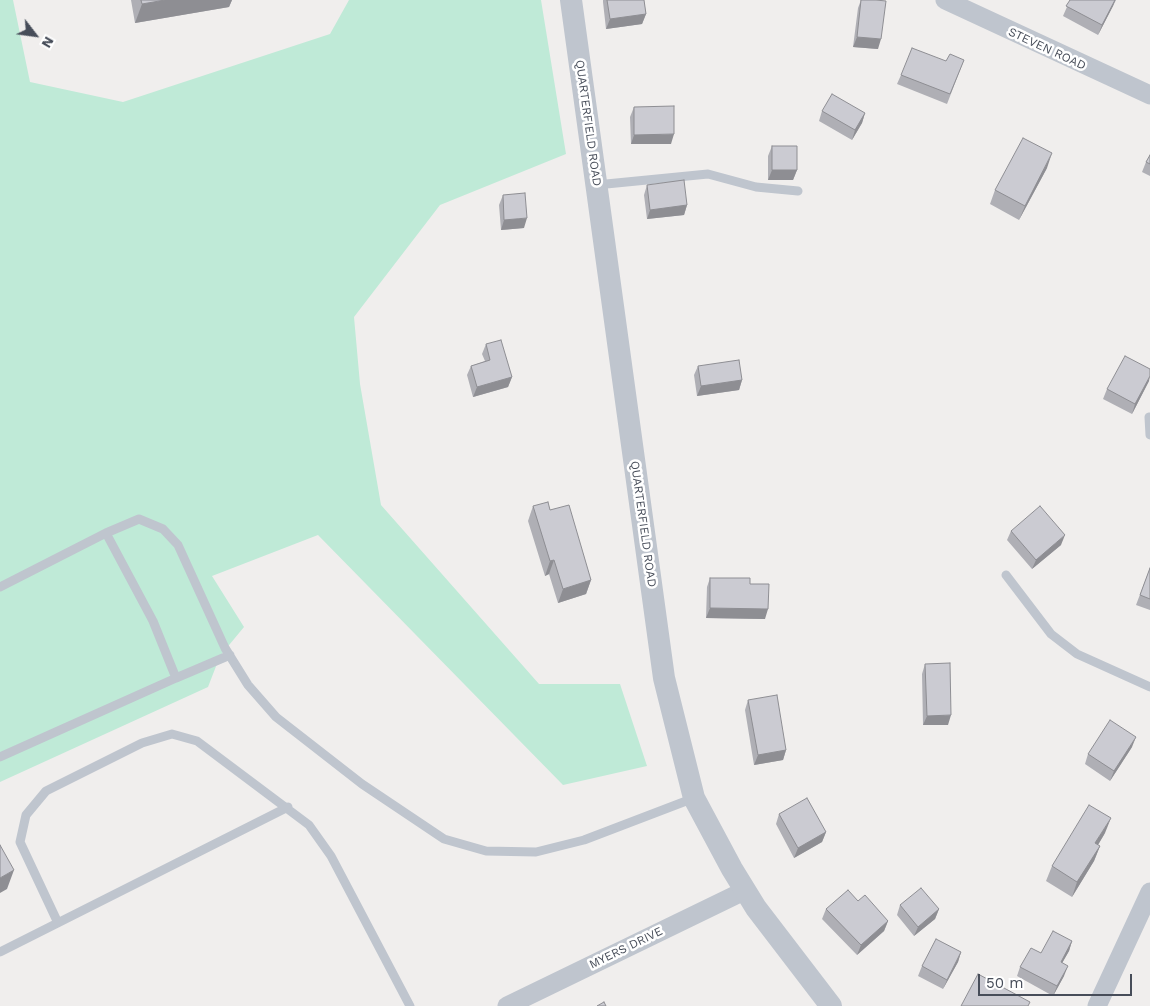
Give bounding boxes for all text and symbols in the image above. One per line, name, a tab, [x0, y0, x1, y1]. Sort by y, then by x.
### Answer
north arrow	[10, 10, 60, 60]
street label: STEVEN ROAD	[1006, 25, 1088, 73]
text: N	[38, 34, 58, 51]
street label: QUARTERFIELD ROAD	[572, 59, 604, 187]
street label: QUARTERFIELD ROAD	[627, 460, 659, 588]
street label: MYERS DRIVE	[587, 924, 665, 972]
scale bar	[980, 964, 1134, 996]
text: 50 m	[986, 974, 1023, 992]

